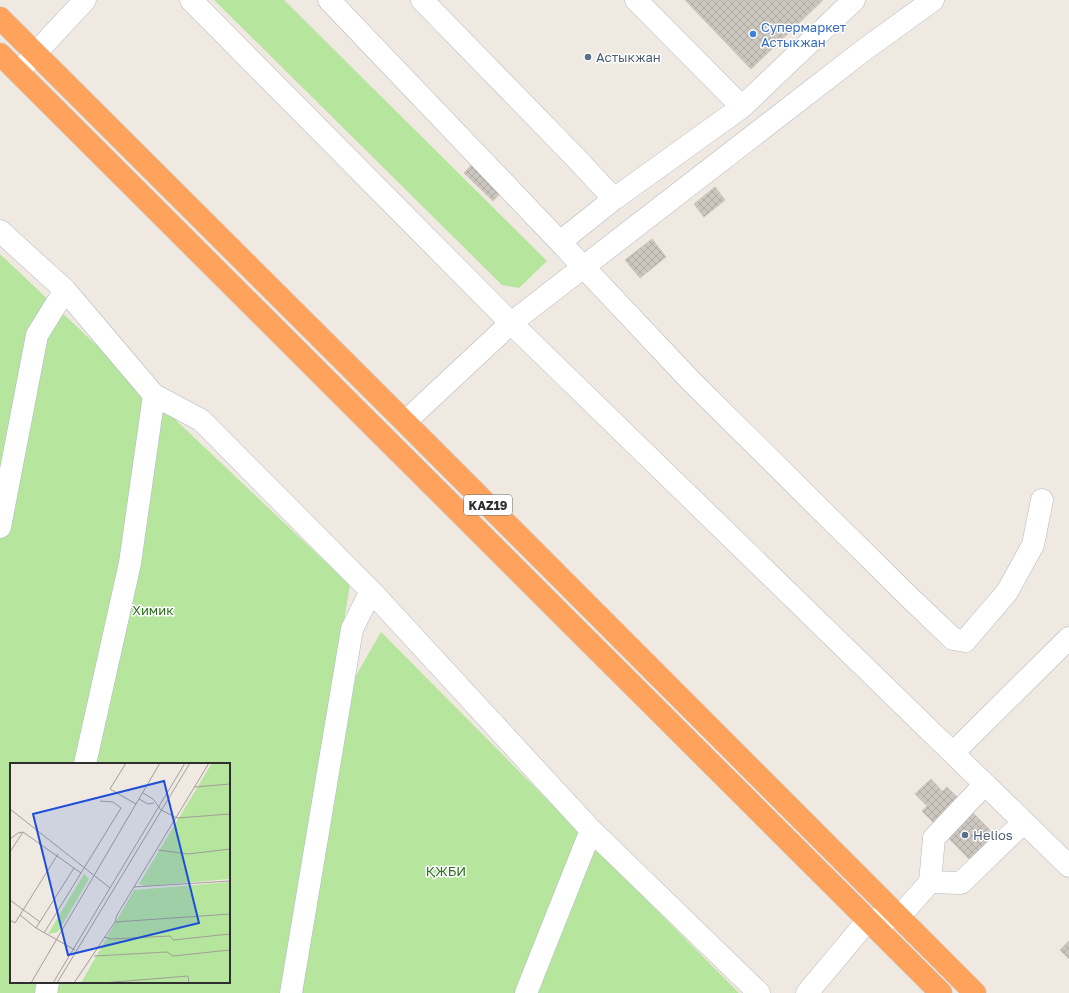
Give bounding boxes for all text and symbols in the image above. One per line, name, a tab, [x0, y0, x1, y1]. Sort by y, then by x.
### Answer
place label: Супермаркет Астыкжан	[761, 19, 847, 50]
marker: Супермаркет Астыкжан	[748, 29, 758, 39]
place label: Астыкжан	[596, 49, 661, 65]
marker: Астыкжан	[583, 52, 593, 62]
road number: KAZ19	[464, 495, 512, 515]
park label: Химик	[132, 602, 174, 618]
inset map	[10, 763, 230, 983]
place label: Helios	[973, 827, 1013, 843]
marker: Helios	[960, 830, 970, 840]
park label: ҚЖБИ	[426, 863, 466, 879]

